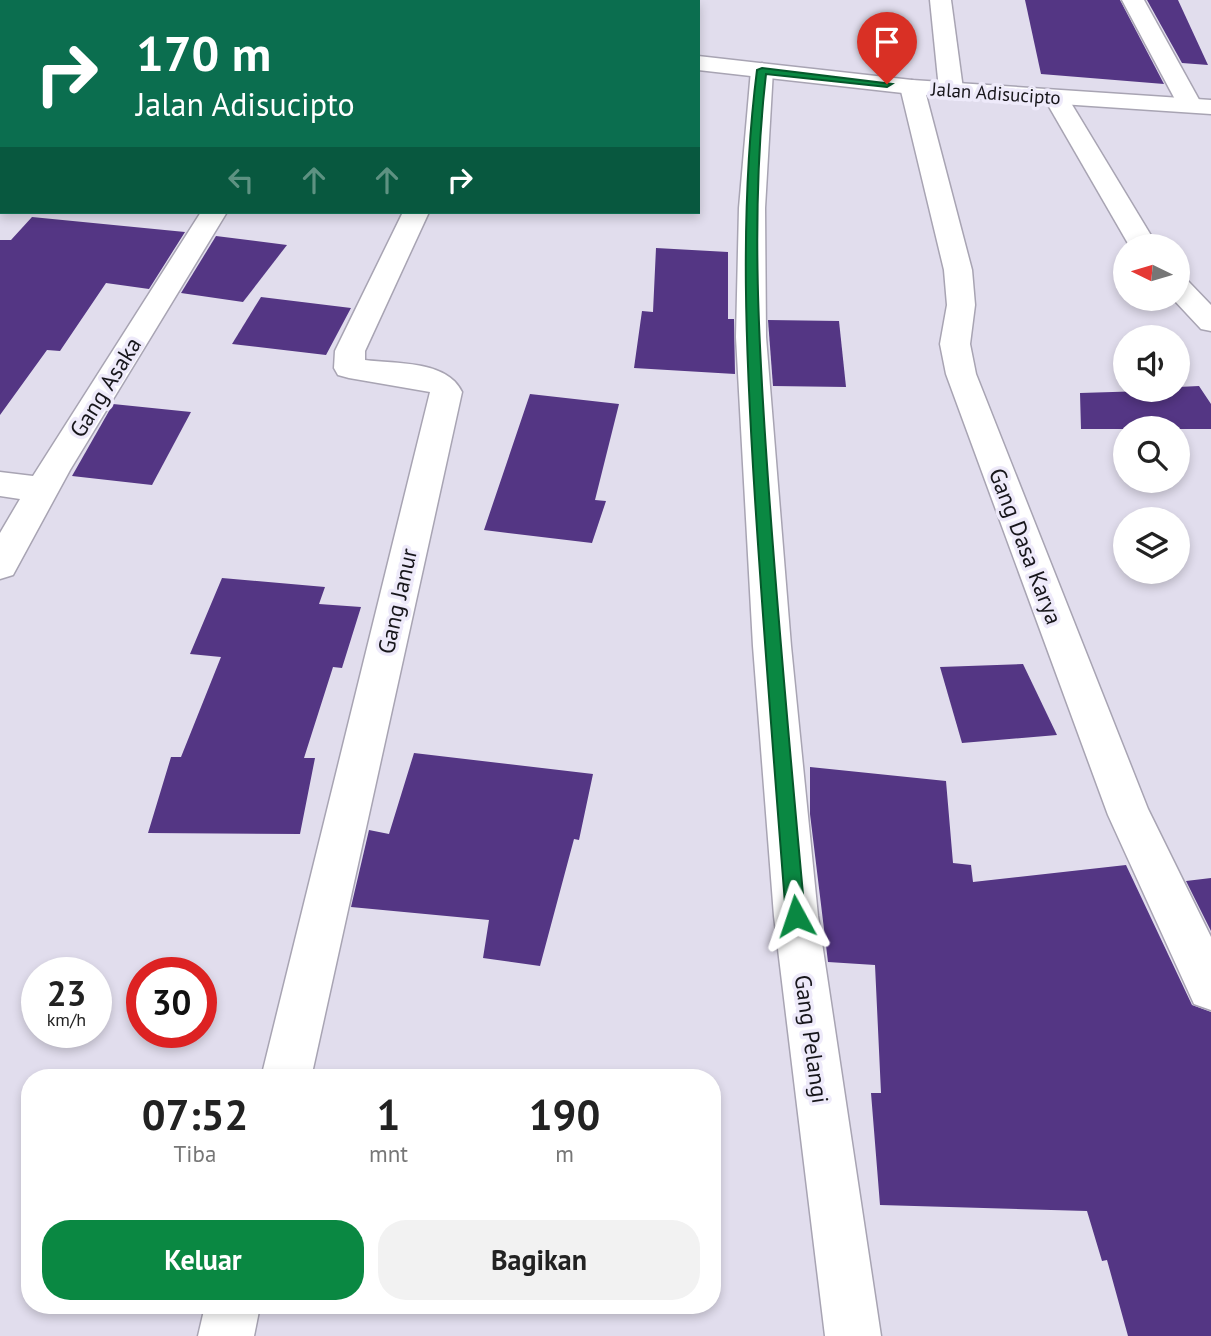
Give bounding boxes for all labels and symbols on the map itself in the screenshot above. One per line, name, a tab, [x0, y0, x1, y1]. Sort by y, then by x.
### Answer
pin	[857, 12.0, 917, 84]
street label: Jalan Adisucipto	[929, 76, 1062, 109]
north arrow	[1113, 234, 1190, 312]
street label: Gang Asaka	[63, 331, 147, 443]
street label: Gang Dasa Karya	[983, 464, 1069, 628]
street label: Gang Janur	[371, 545, 423, 657]
position arrow	[759, 879, 833, 953]
speed limit sign: 30	[126, 957, 217, 1048]
street label: Gang Pelangi	[789, 973, 835, 1105]

